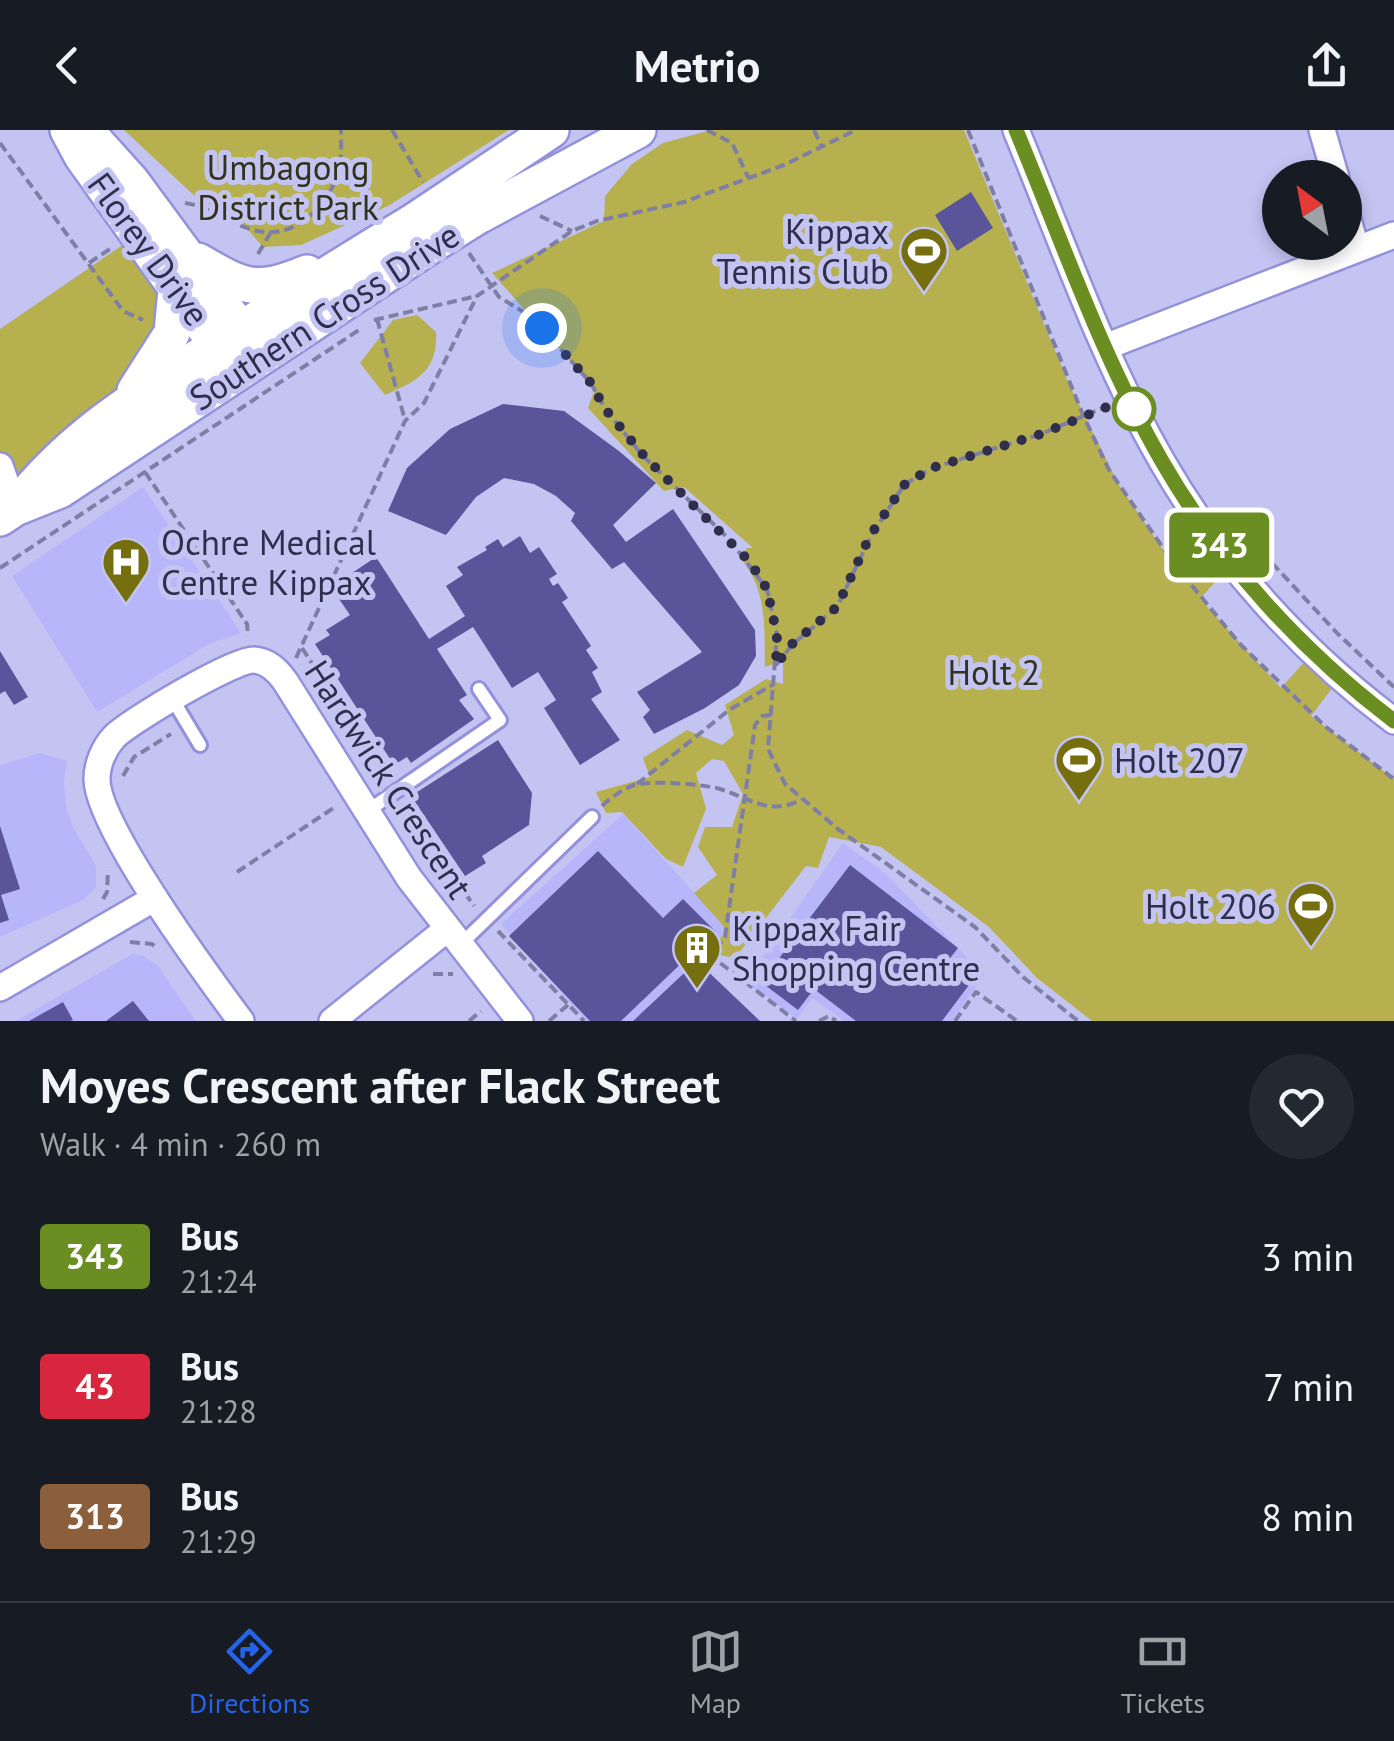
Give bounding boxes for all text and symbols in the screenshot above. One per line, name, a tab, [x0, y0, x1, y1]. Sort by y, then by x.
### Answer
text: Metrio	[634, 36, 760, 94]
icon: back	[40, 38, 95, 93]
icon: share	[1299, 38, 1354, 93]
park label: Umbagong District Park	[197, 144, 379, 230]
north arrow	[1262, 160, 1362, 260]
map controls	[1262, 160, 1362, 260]
street label: Florey Drive	[78, 163, 220, 335]
place label: Kippax Tennis Club	[717, 208, 889, 294]
street label: Southern Cross Drive	[180, 212, 468, 420]
sports icon: Kippax Tennis Club	[898, 225, 950, 293]
your location	[517, 303, 567, 353]
unlabelled marker	[1113, 388, 1155, 430]
line badge: 343	[1162, 512, 1276, 578]
place label: Ochre Medical Centre Kippax	[161, 519, 376, 605]
text: 343	[1189, 522, 1249, 568]
hospital icon: Ochre Medical Centre Kippax	[100, 536, 152, 604]
park label: Holt 2	[948, 649, 1040, 695]
street label: Hardwick Crescent	[295, 651, 483, 907]
sports icon: Holt 207	[1053, 734, 1105, 802]
place label: Holt 207	[1114, 737, 1245, 783]
sports icon: Holt 206	[1285, 880, 1337, 948]
place label: Holt 206	[1145, 883, 1276, 929]
place label: Kippax Fair Shopping Centre	[732, 905, 980, 991]
building icon: Kippax Fair Shopping Centre	[671, 922, 723, 990]
text: Moyes Crescent after Flack Street	[40, 1054, 720, 1116]
button: heart	[1249, 1054, 1354, 1159]
text: Walk · 4 min · 260 m	[40, 1123, 321, 1165]
text: Bus	[180, 1211, 239, 1260]
text: 3 min	[1261, 1232, 1354, 1281]
text: 343	[65, 1233, 125, 1279]
text: 21:24	[180, 1260, 257, 1302]
text: Bus	[180, 1341, 239, 1390]
text: 7 min	[1263, 1362, 1354, 1411]
text: 43	[75, 1363, 115, 1409]
text: 21:28	[180, 1390, 257, 1432]
text: Bus	[180, 1471, 239, 1520]
text: 8 min	[1261, 1492, 1354, 1541]
text: 313	[65, 1493, 125, 1539]
text: 21:29	[180, 1520, 257, 1562]
tab: Directions	[189, 1624, 310, 1721]
tab: Map	[688, 1624, 743, 1721]
tab: Tickets	[1121, 1624, 1205, 1721]

